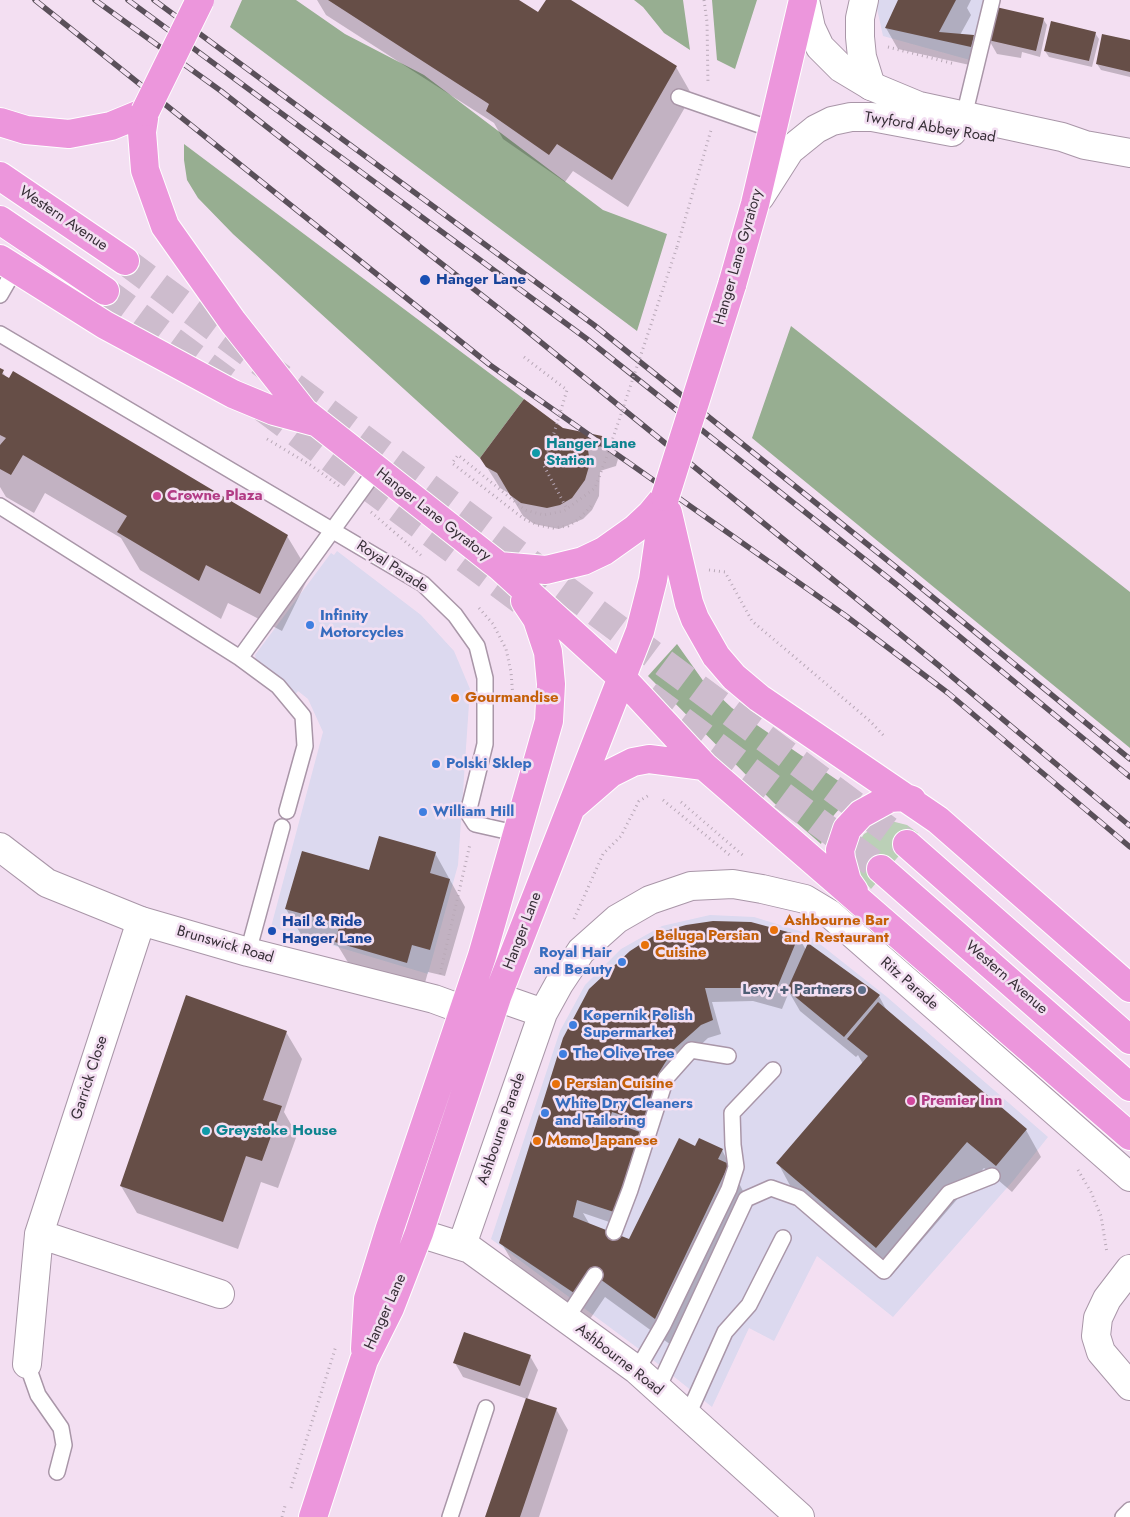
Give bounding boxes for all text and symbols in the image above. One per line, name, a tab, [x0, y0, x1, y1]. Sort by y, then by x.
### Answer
street label: Twyford Abbey Road	[863, 109, 997, 147]
street label: Western Avenue	[15, 183, 111, 255]
street label: Hanger Lane Gyratory	[711, 187, 767, 327]
place label: Hanger Lane	[436, 271, 526, 289]
marker: Hanger Lane	[418, 273, 432, 287]
place label: Hanger Lane Station	[546, 435, 636, 470]
marker: Hanger Lane Station	[530, 447, 542, 459]
street label: Hanger Lane Gyratory	[372, 465, 494, 565]
place label: Crowne Plaza	[167, 487, 263, 505]
marker: Crowne Plaza	[151, 490, 163, 502]
street label: Royal Parade	[353, 537, 431, 597]
place label: Infinity Motorcycles	[320, 607, 404, 642]
marker: Infinity Motorcycles	[304, 619, 316, 631]
place label: Gourmandise	[465, 689, 559, 707]
marker: Gourmandise	[449, 692, 461, 704]
place label: Polski Sklep	[446, 755, 532, 773]
marker: Polski Sklep	[430, 758, 442, 770]
place label: William Hill	[433, 803, 514, 821]
marker: William Hill	[417, 806, 429, 818]
street label: Hanger Lane	[500, 890, 546, 972]
place label: Ashbourne Bar and Restaurant	[784, 912, 889, 947]
place label: Hail & Ride Hanger Lane	[282, 913, 372, 948]
street label: Brunswick Road	[174, 923, 276, 967]
marker: Ashbourne Bar and Restaurant	[768, 924, 780, 936]
marker: Hail & Ride Hanger Lane	[266, 925, 278, 937]
place label: Beluga Persian Cuisine	[655, 927, 759, 962]
street label: Western Avenue	[961, 937, 1051, 1019]
marker: Beluga Persian Cuisine	[639, 939, 651, 951]
place label: Royal Hair and Beauty	[534, 944, 612, 979]
street label: Ritz Parade	[876, 954, 942, 1014]
marker: Royal Hair and Beauty	[616, 956, 628, 968]
place label: Levy + Partners	[742, 981, 852, 999]
marker: Levy + Partners	[856, 984, 868, 996]
place label: Kopernik Polish Supermarket	[583, 1007, 693, 1042]
marker: Kopernik Polish Supermarket	[567, 1019, 579, 1031]
street label: Garrick Close	[68, 1034, 112, 1122]
place label: The Olive Tree	[573, 1045, 675, 1063]
marker: The Olive Tree	[557, 1048, 569, 1060]
street label: Ashbourne Parade	[474, 1071, 530, 1187]
place label: Persian Cuisine	[566, 1075, 673, 1093]
marker: Persian Cuisine	[550, 1078, 562, 1090]
place label: Premier Inn	[921, 1092, 1002, 1110]
place label: White Dry Cleaners and Tailoring	[555, 1095, 693, 1130]
marker: Premier Inn	[905, 1095, 917, 1107]
marker: White Dry Cleaners and Tailoring	[539, 1107, 551, 1119]
place label: Greystoke House	[216, 1122, 337, 1140]
marker: Greystoke House	[200, 1125, 212, 1137]
place label: Momo Japanese	[547, 1132, 658, 1150]
marker: Momo Japanese	[531, 1135, 543, 1147]
street label: Hanger Lane	[361, 1271, 411, 1353]
street label: Ashbourne Road	[572, 1320, 666, 1400]

